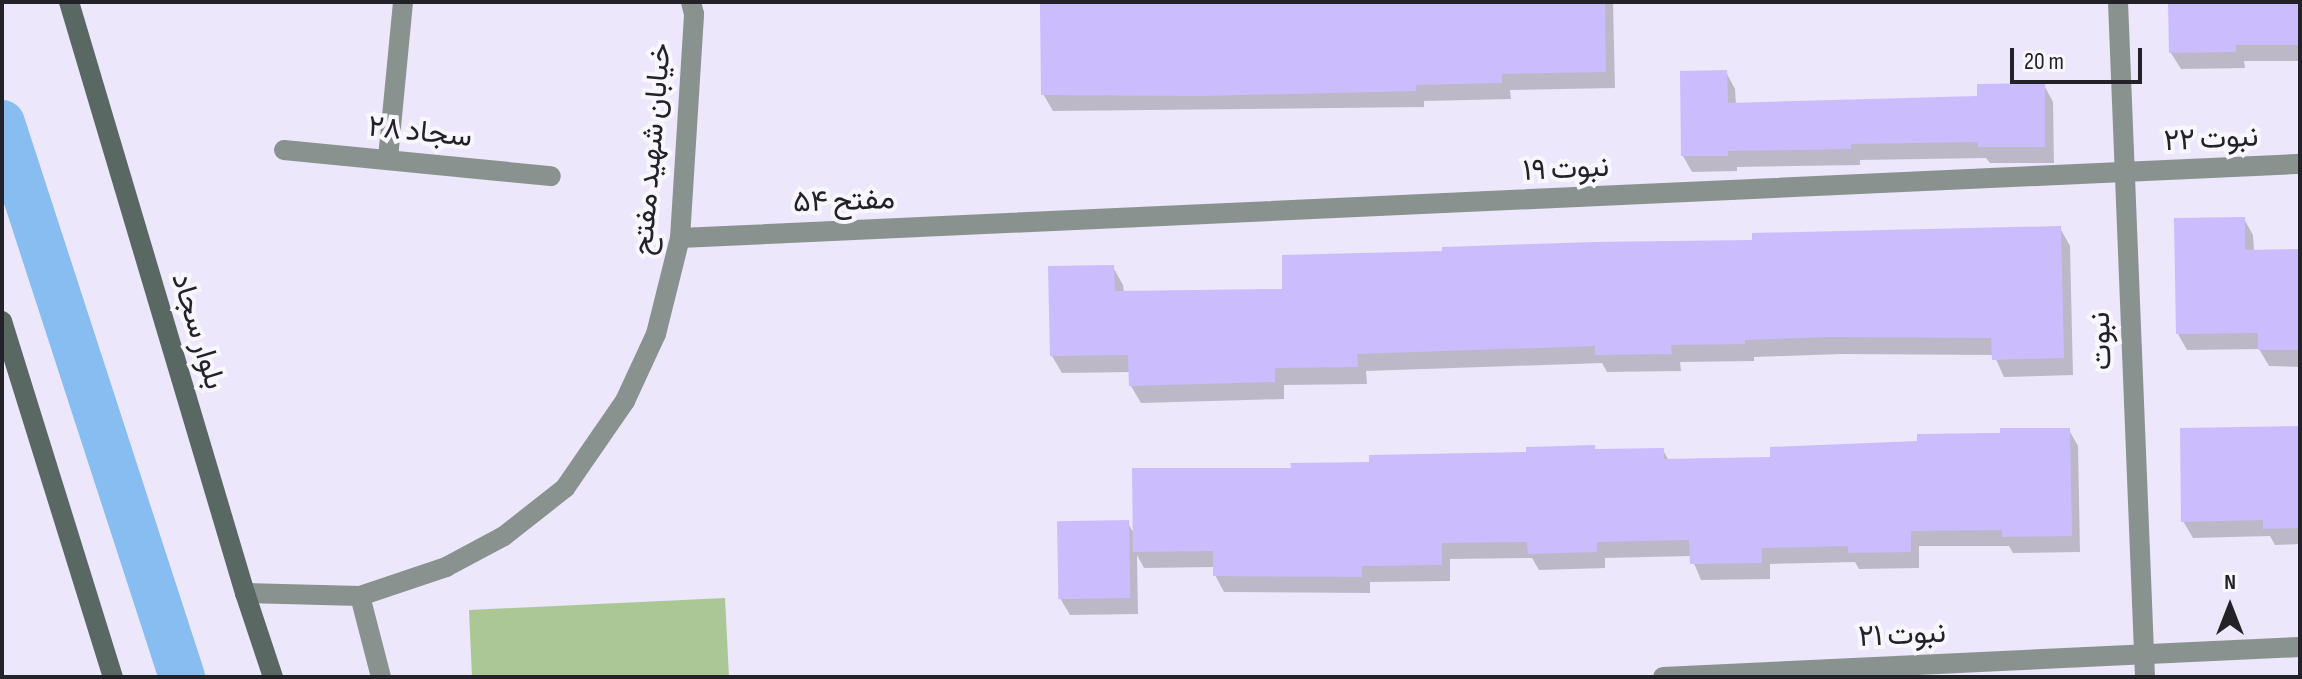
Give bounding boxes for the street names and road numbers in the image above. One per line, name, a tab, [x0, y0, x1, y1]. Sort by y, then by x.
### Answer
street label: خیابان شهید مفتح	[625, 41, 679, 257]
street label: سجاد ۲۸	[366, 109, 474, 155]
street label: نبوت ۲۲	[2163, 119, 2259, 159]
street label: نبوت ۱۹	[1522, 149, 1610, 189]
street label: مفتح ۵۴	[792, 181, 896, 221]
street label: بلوار سجاد	[163, 268, 233, 394]
street label: نبوت	[2082, 311, 2120, 371]
street label: نبوت ۲۱	[1857, 615, 1947, 655]

